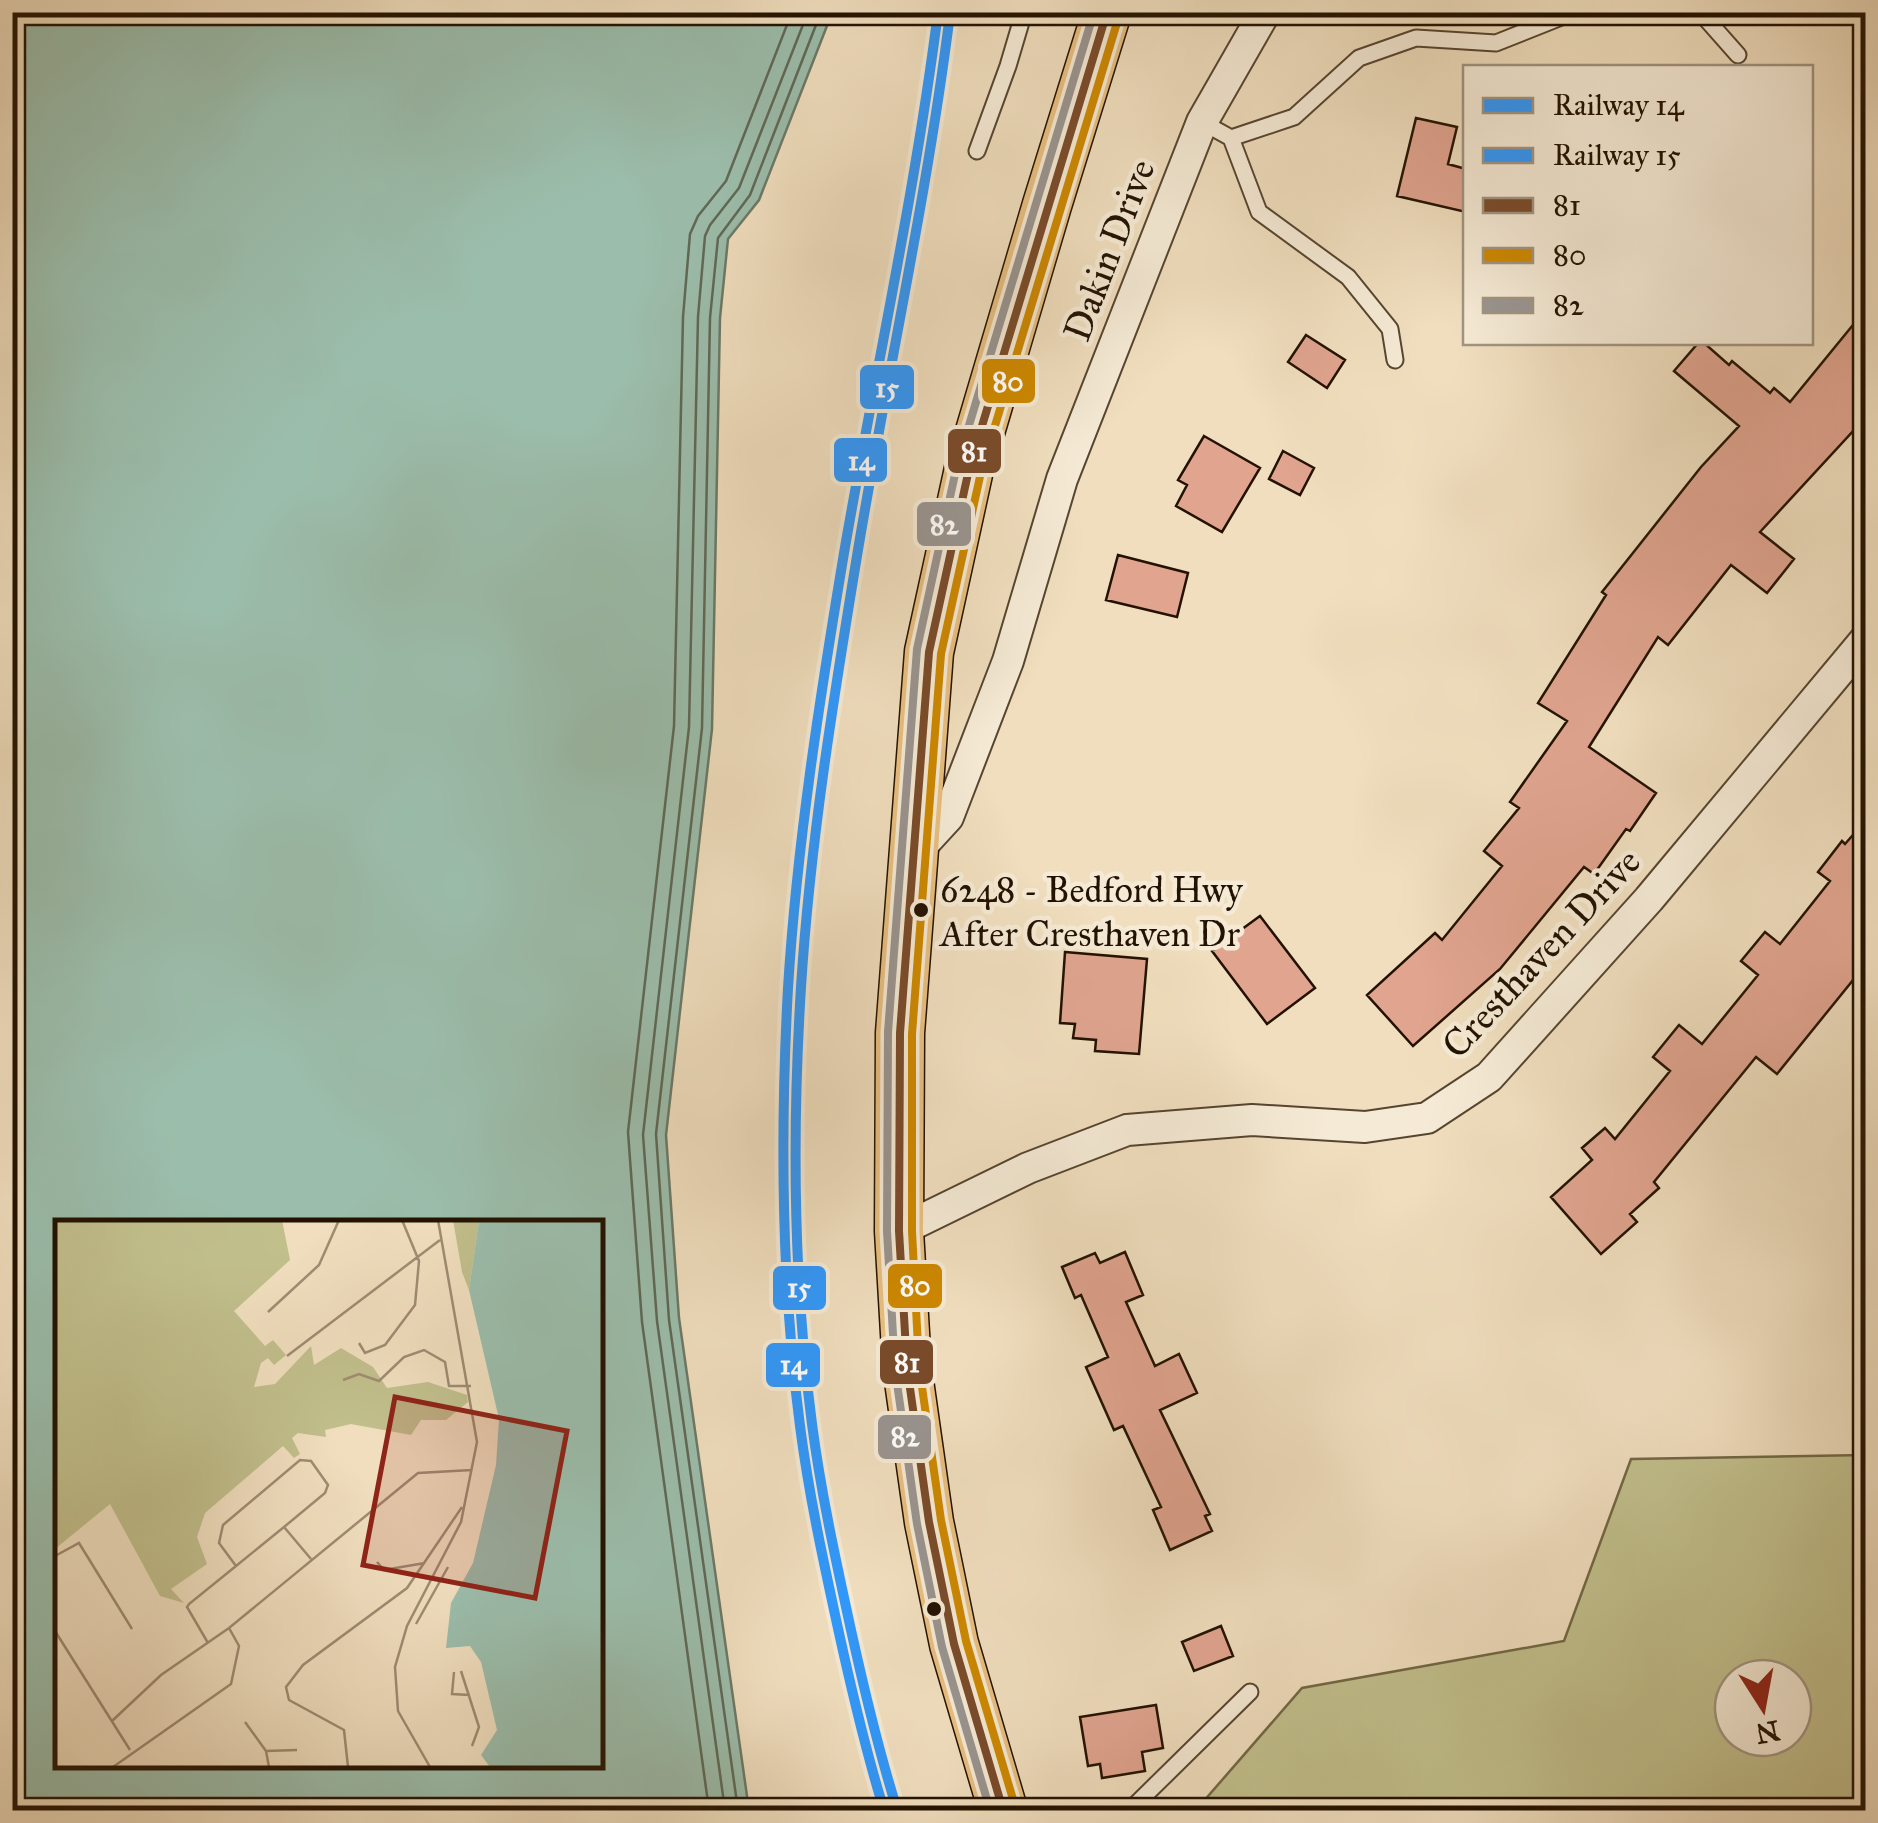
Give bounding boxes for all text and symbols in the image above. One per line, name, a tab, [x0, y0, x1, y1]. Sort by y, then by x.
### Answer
legend	[1463, 65, 1813, 345]
text: Railway 14	[1553, 87, 1685, 123]
text: Railway 15	[1553, 137, 1681, 173]
street label: Dakin Drive	[1053, 153, 1165, 347]
text: 81	[1553, 187, 1581, 223]
text: 80	[1553, 237, 1586, 273]
text: 82	[1553, 287, 1584, 323]
line badge: 80	[980, 357, 1037, 405]
line badge: 15	[858, 363, 916, 411]
text: 80	[992, 364, 1024, 399]
text: 15	[875, 370, 899, 405]
line badge: 81	[946, 427, 1003, 475]
text: 81	[961, 434, 987, 469]
line badge: 14	[832, 436, 889, 484]
text: 14	[848, 443, 876, 478]
line badge: 82	[915, 500, 973, 548]
text: 82	[930, 507, 960, 542]
street label: Cresthaven Drive	[1432, 839, 1650, 1067]
place label: 6248 - Bedford Hwy After Cresthaven Dr	[938, 868, 1244, 956]
marker: 6248 - Bedford Hwy After Cresthaven Dr	[911, 900, 931, 920]
inset map	[55, 1220, 602, 1768]
line badge: 80	[886, 1262, 944, 1310]
line badge: 15	[771, 1264, 828, 1312]
text: 80	[899, 1268, 931, 1303]
text: 15	[787, 1270, 811, 1305]
line badge: 81	[878, 1338, 935, 1386]
line badge: 14	[764, 1341, 822, 1389]
text: 81	[894, 1345, 920, 1380]
text: 14	[780, 1347, 808, 1382]
line badge: 82	[876, 1413, 933, 1461]
text: 82	[891, 1419, 921, 1454]
unlabelled marker	[924, 1599, 944, 1619]
north arrow	[1713, 1658, 1813, 1758]
text: N	[1752, 1713, 1783, 1752]

